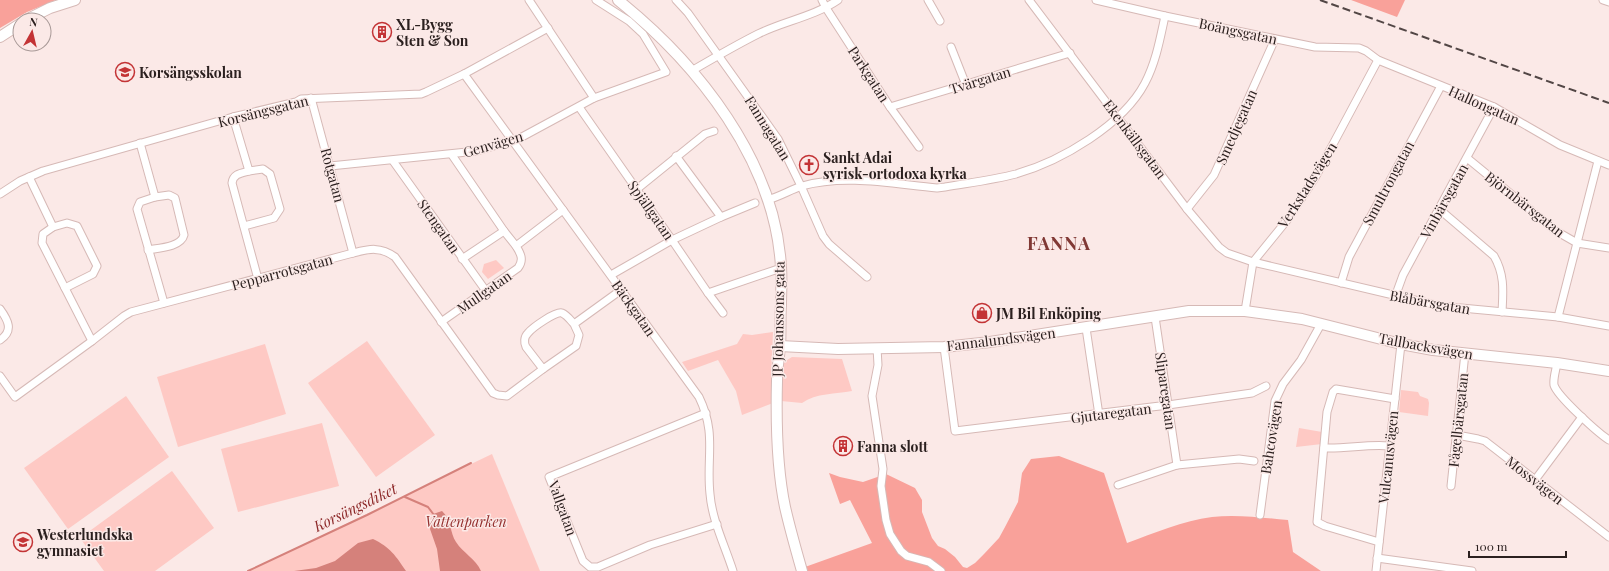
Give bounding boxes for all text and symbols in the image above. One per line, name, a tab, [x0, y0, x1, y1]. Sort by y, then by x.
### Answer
north arrow	[12, 12, 52, 52]
street label: Boängsgatan	[1197, 13, 1280, 49]
text: N	[28, 14, 38, 30]
place label: XL-Bygg Sten & Son	[396, 15, 469, 50]
building icon: XL-Bygg Sten & Son	[371, 21, 393, 43]
street label: Parkgatan	[844, 42, 895, 106]
school or university icon: Korsängsskolan	[114, 61, 136, 83]
street label: Tvärgatan	[947, 61, 1014, 98]
place label: Korsängsskolan	[139, 63, 242, 82]
street label: Hallongatan	[1446, 81, 1523, 129]
street label: Smedjegatan	[1211, 86, 1261, 168]
street label: Korsängsgatan	[216, 90, 311, 131]
street label: Fannagatan	[741, 92, 796, 165]
street label: Ekenkällsgatan	[1099, 96, 1171, 183]
street label: Genvägen	[461, 126, 526, 162]
street label: Smultrongatan	[1358, 137, 1419, 229]
street label: Verkstadsvägen	[1273, 138, 1341, 232]
street label: Rotgatan	[317, 146, 350, 205]
place label: Sankt Adai syrisk-ortodoxa kyrka	[823, 148, 967, 183]
church icon: Sankt Adai syrisk-ortodoxa kyrka	[798, 154, 820, 176]
street label: Vinbärsgatan	[1415, 160, 1473, 243]
street label: Björnbärsgatan	[1481, 167, 1569, 242]
street label: Spjällgatan	[623, 176, 679, 244]
street label: Stengatan	[413, 195, 465, 258]
district label: FANNA	[1027, 231, 1091, 255]
street label: Pepparrotsgatan	[229, 249, 335, 295]
street label: JP Johanssons gata	[767, 261, 789, 378]
street label: Mullgatan	[453, 266, 516, 318]
street label: Bäckgatan	[608, 276, 661, 340]
street label: Blåbärsgatan	[1388, 286, 1472, 319]
shop icon: JM Bil Enköping	[971, 302, 993, 324]
place label: JM Bil Enköping	[995, 304, 1101, 323]
street label: Fannalundsvägen	[945, 323, 1057, 355]
street label: Tallbacksvägen	[1377, 328, 1475, 364]
street label: Sliparegatan	[1151, 351, 1181, 432]
street label: Fågelbärsgatan	[1444, 371, 1472, 468]
street label: Bahcovägen	[1256, 398, 1286, 475]
street label: Gjutaregatan	[1070, 399, 1153, 427]
street label: Vulcanusvägen	[1374, 409, 1402, 505]
building icon: Fanna slott	[832, 435, 854, 457]
place label: Fanna slott	[857, 437, 928, 456]
street label: Mossvägen	[1502, 451, 1568, 509]
street label: Vallgatan	[544, 477, 582, 539]
water label: Korsängsdiket	[309, 478, 401, 536]
park label: Vattenparken	[425, 512, 507, 531]
place label: Westerlundska gymnasiet	[36, 525, 134, 560]
school or university icon: Westerlundska gymnasiet	[12, 531, 34, 553]
scale bar	[1469, 533, 1566, 559]
text: 100 m	[1475, 538, 1508, 554]

